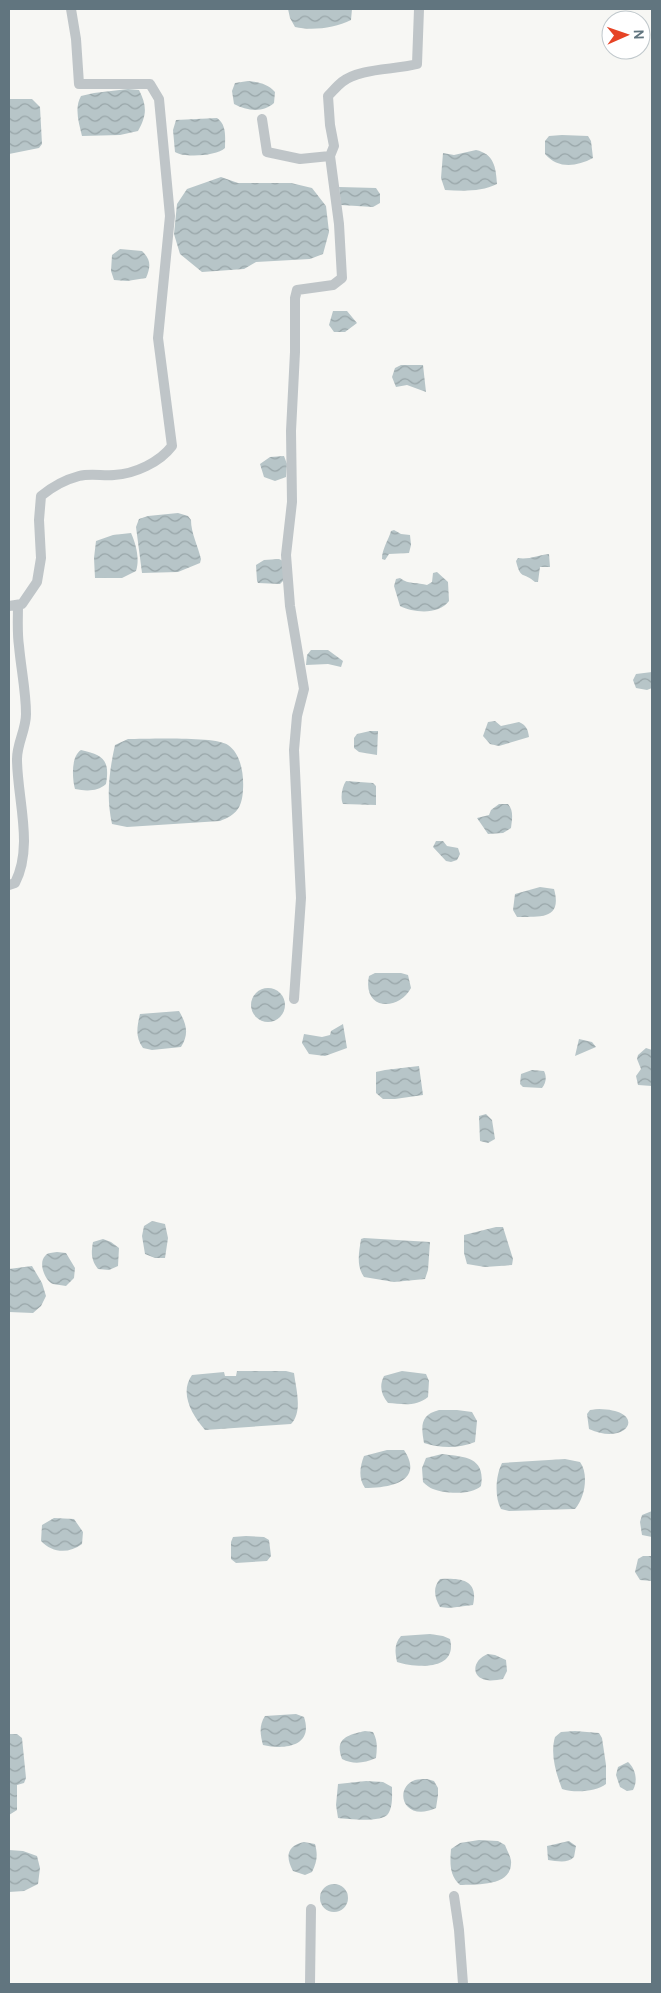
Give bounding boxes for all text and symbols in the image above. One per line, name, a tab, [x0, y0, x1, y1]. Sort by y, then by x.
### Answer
north arrow	[601, 10, 651, 60]
text: N	[630, 29, 648, 40]

